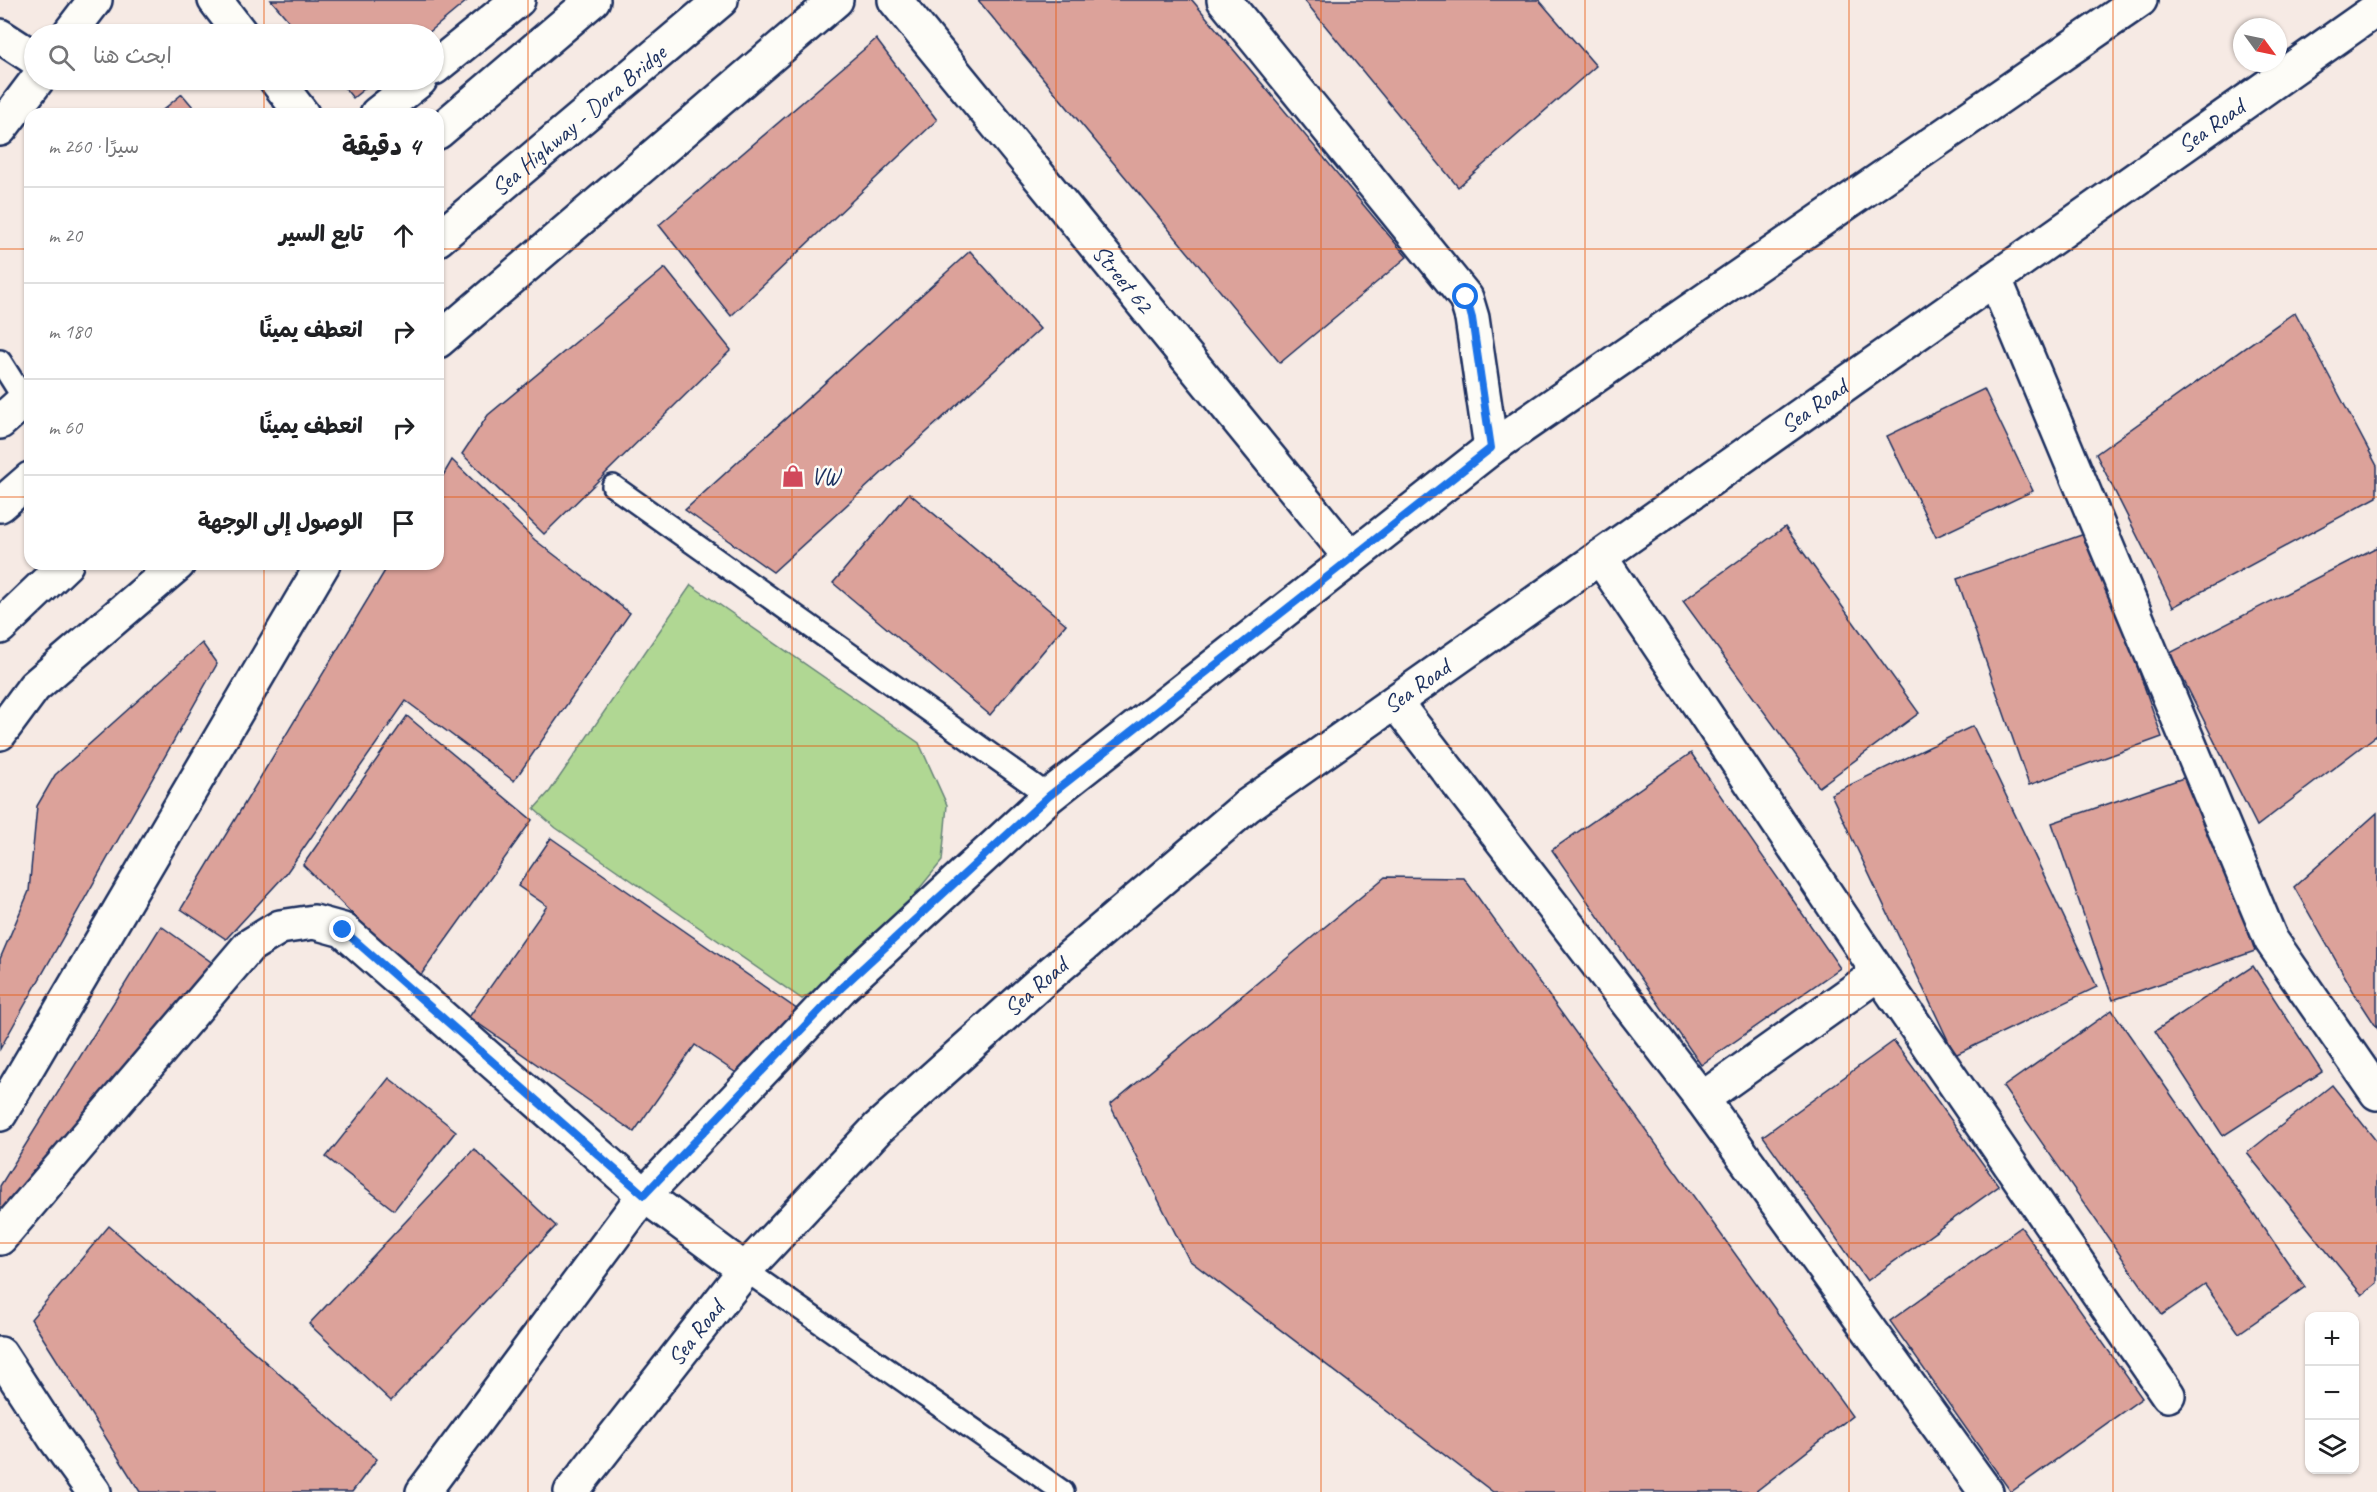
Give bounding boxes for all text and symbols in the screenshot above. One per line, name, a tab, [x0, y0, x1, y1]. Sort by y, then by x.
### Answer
north arrow	[2233, 18, 2287, 72]
search box	[24, 24, 444, 90]
street label: Sea Highway - Dora Bridge	[485, 36, 674, 203]
icon: search	[45, 41, 78, 74]
text: ابحث هنا	[93, 42, 172, 70]
street label: Sea Road	[2172, 90, 2253, 160]
text: 4 دقيقة	[342, 130, 420, 163]
text: سيرًا · 260 m	[48, 134, 139, 159]
icon: ahead	[387, 219, 420, 252]
text: تابع السير	[279, 220, 363, 248]
text: 20 m	[48, 223, 82, 248]
street label: Street 62	[1086, 238, 1161, 321]
route start	[1452, 283, 1478, 309]
icon: right	[387, 315, 420, 348]
text: انعطف يمينًا	[259, 316, 363, 344]
text: 180 m	[48, 319, 91, 344]
street label: Sea Road	[1775, 370, 1856, 440]
icon: right	[387, 411, 420, 444]
text: انعطف يمينًا	[259, 412, 363, 440]
text: 60 m	[48, 415, 82, 440]
place label: VW	[811, 461, 843, 491]
shop icon: VW	[780, 463, 806, 489]
icon: arrive	[387, 507, 420, 540]
text: الوصول إلى الوجهة	[198, 508, 363, 536]
street label: Sea Road	[1377, 650, 1459, 720]
route end	[329, 916, 355, 942]
street label: Sea Road	[997, 949, 1076, 1023]
street label: Sea Road	[661, 1292, 733, 1372]
map controls	[2305, 1312, 2359, 1474]
button: +	[2305, 1312, 2359, 1366]
button: −	[2305, 1366, 2359, 1420]
button: layers	[2305, 1420, 2359, 1474]

